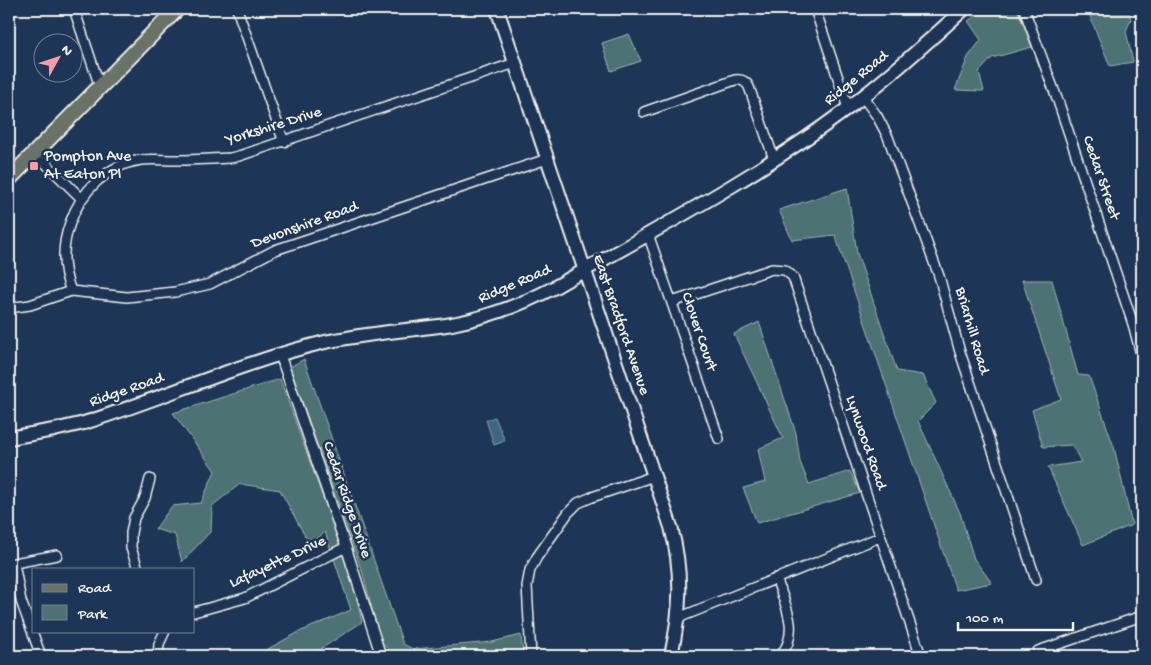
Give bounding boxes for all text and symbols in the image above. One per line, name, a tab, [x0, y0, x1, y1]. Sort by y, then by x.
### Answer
north arrow	[32, 32, 82, 82]
text: N	[57, 42, 75, 60]
street label: Ridge Road	[821, 46, 894, 111]
street label: Yorkshire Drive	[222, 103, 325, 151]
street label: Cedar Street	[1077, 134, 1124, 224]
place label: Pompton Ave At Eaton Pl	[43, 148, 132, 185]
marker: Pompton Ave At Eaton Pl	[28, 160, 40, 172]
street label: Devonshire Road	[248, 197, 363, 254]
street label: East Bradford Avenue	[587, 252, 653, 398]
street label: Ridge Road	[476, 261, 556, 309]
street label: Briarhill Road	[949, 284, 993, 378]
street label: Clover Court	[676, 290, 721, 375]
street label: Ridge Road	[87, 369, 168, 413]
street label: Lynwood Road	[840, 393, 891, 494]
street label: Cedar Ridge Drive	[317, 439, 375, 561]
street label: Lafayette Drive	[227, 532, 330, 594]
legend	[32, 568, 195, 632]
text: Road	[78, 580, 112, 598]
scale bar	[958, 600, 1074, 632]
text: Park	[77, 606, 108, 624]
text: 100 m	[965, 610, 1004, 628]

